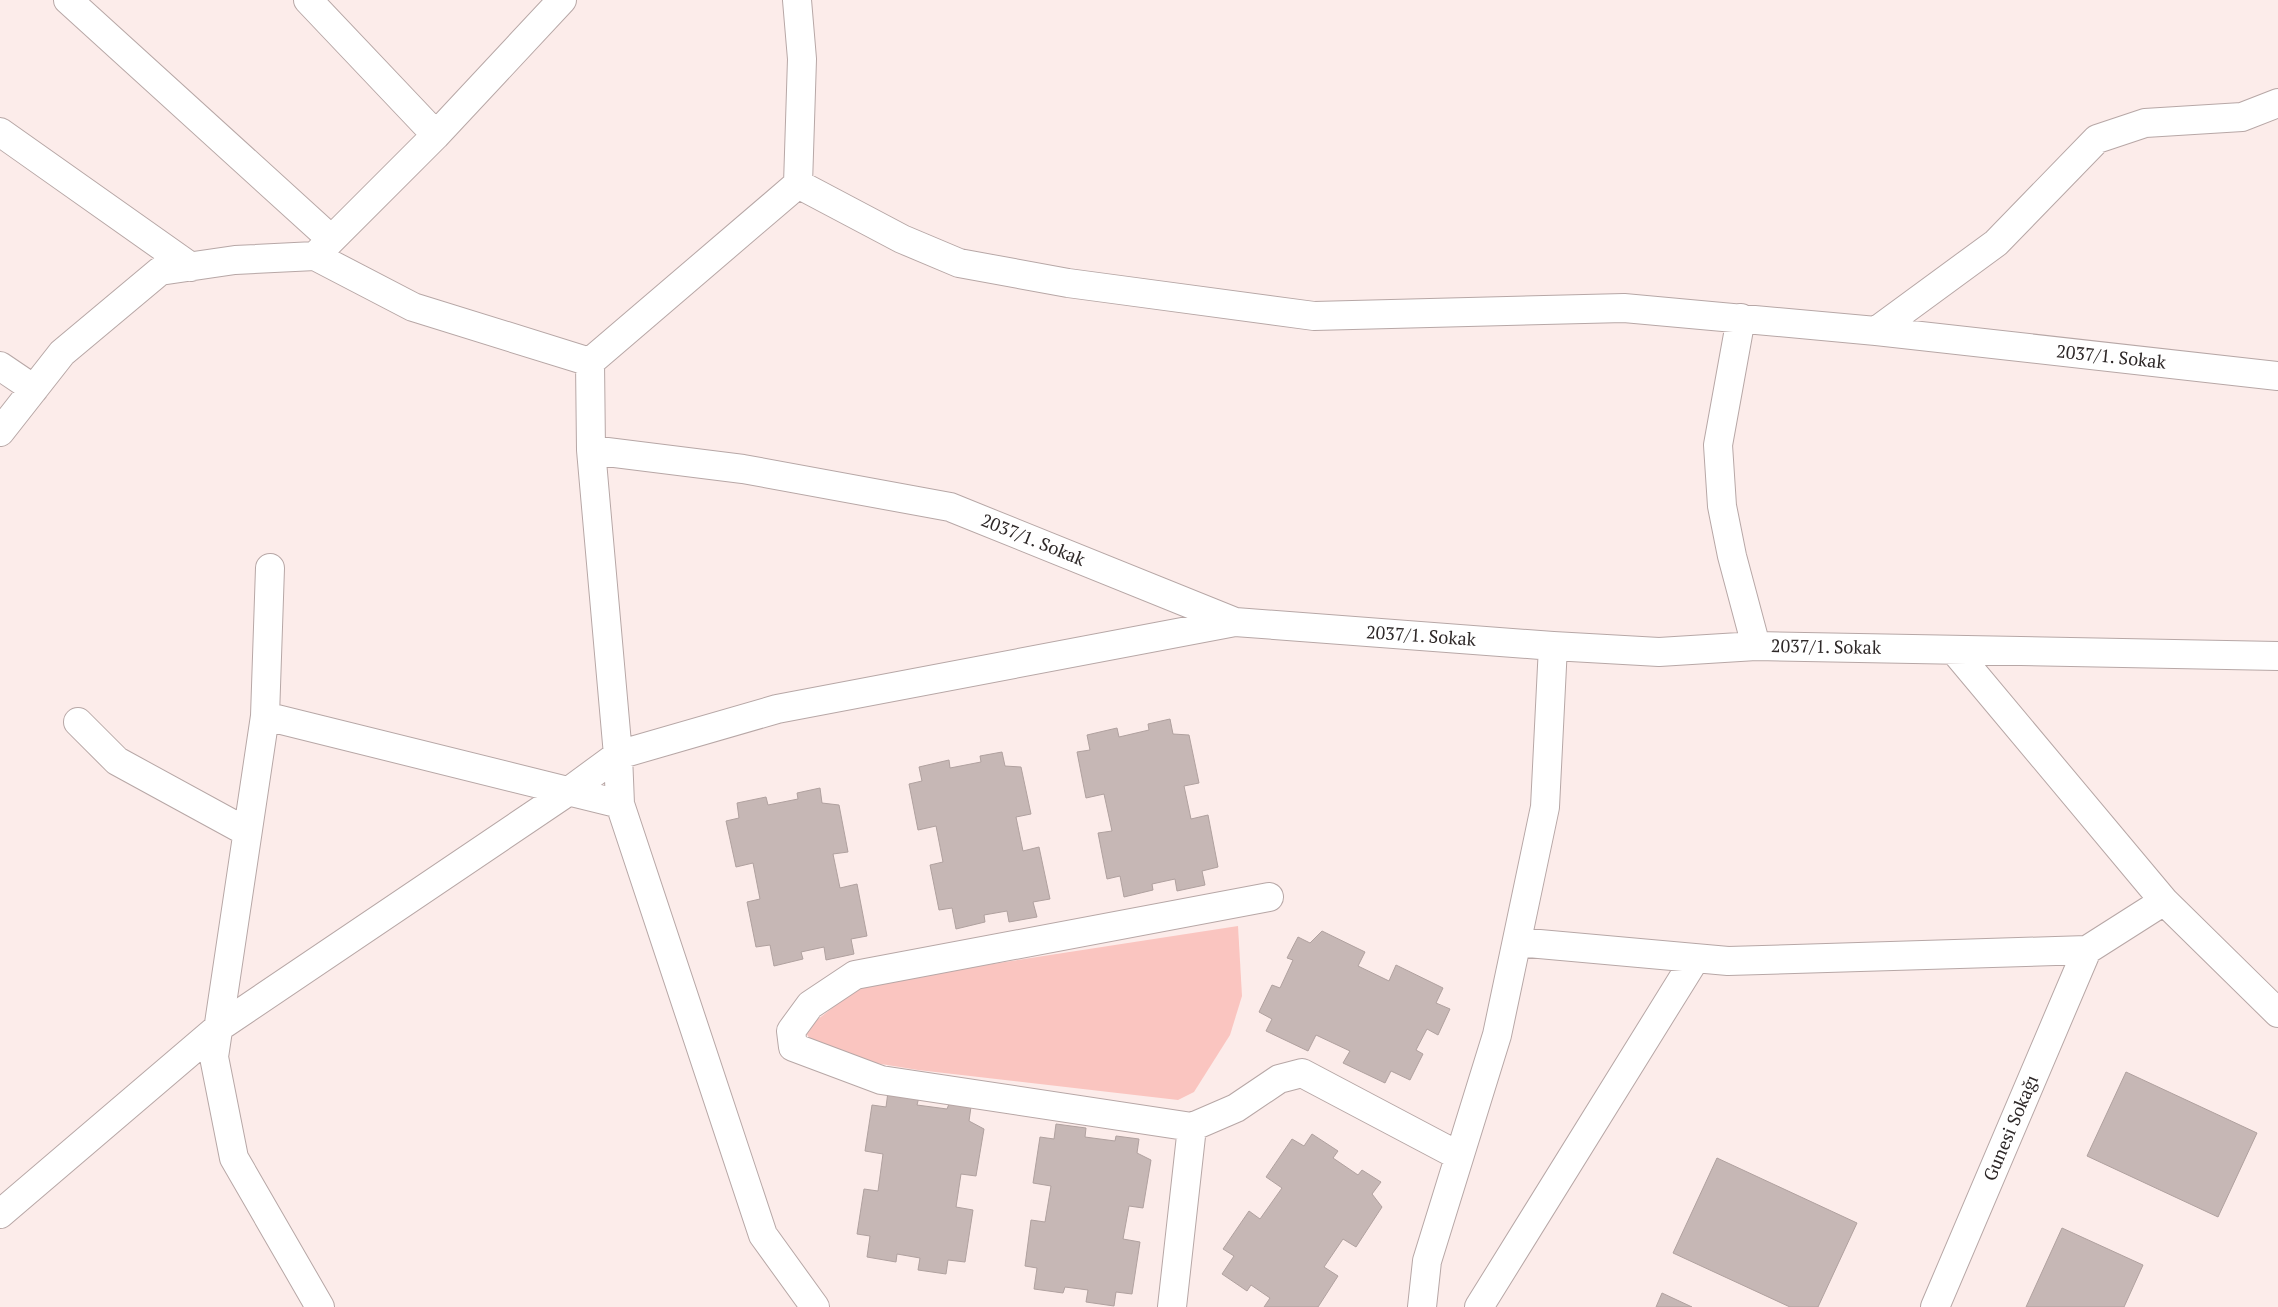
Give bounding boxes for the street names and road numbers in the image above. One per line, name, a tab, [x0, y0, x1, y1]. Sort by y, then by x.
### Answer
street label: 2037/1. Sokak	[2055, 338, 2168, 374]
street label: 2037/1. Sokak	[978, 507, 1090, 571]
street label: 2037/1. Sokak	[1365, 619, 1478, 651]
street label: 2037/1. Sokak	[1771, 633, 1882, 659]
street label: Gunesi Sokağı	[1977, 1071, 2043, 1184]

